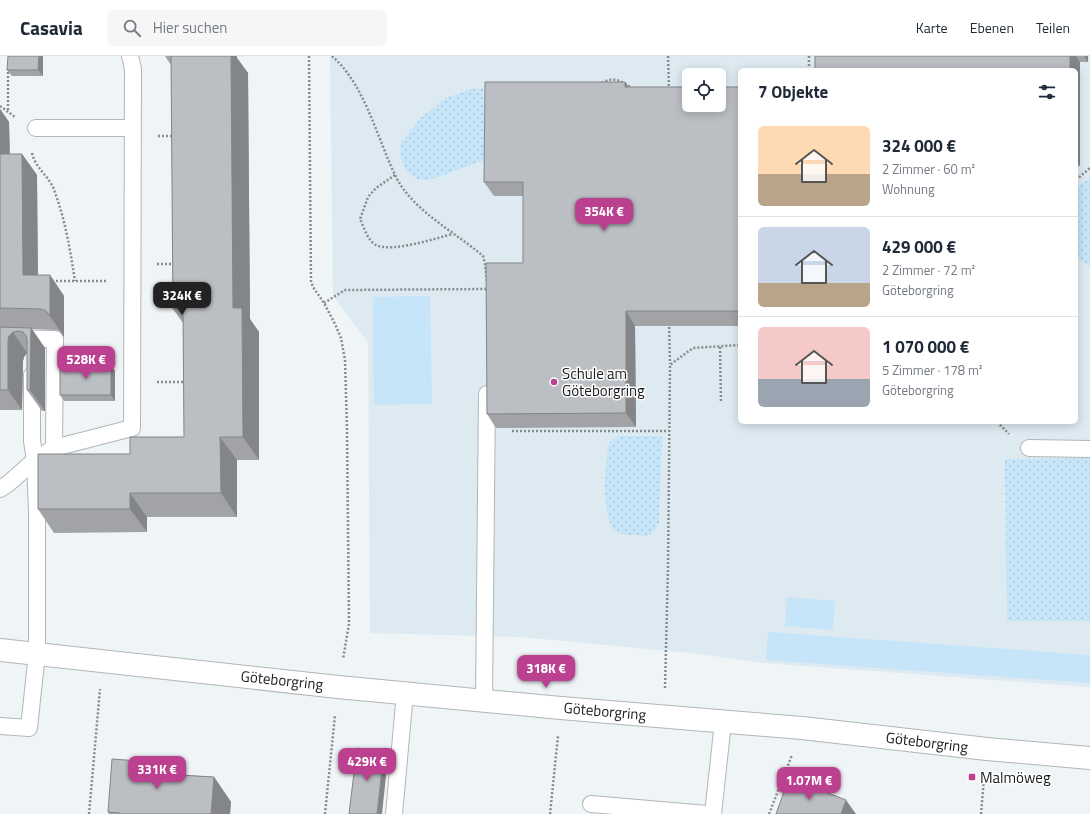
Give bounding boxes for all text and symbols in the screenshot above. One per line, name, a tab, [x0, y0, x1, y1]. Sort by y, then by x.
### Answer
search box	[107, 10, 387, 46]
text: Casavia	[20, 13, 83, 42]
text: Hier suchen	[153, 16, 227, 39]
icon: search	[121, 17, 143, 39]
text: Karte	[916, 17, 948, 38]
text: Ebenen	[970, 17, 1014, 38]
text: Teilen	[1036, 17, 1070, 38]
map controls	[682, 68, 726, 112]
button: locate	[682, 68, 726, 112]
text: 7 Objekte	[758, 79, 828, 105]
icon: filters	[1036, 81, 1058, 103]
text: 324 000 €	[882, 133, 956, 159]
icon: home	[790, 142, 838, 190]
text: 2 Zimmer · 60 m²	[882, 159, 975, 179]
text: Wohnung	[882, 179, 935, 199]
pin: 354K €	[571, 198, 637, 232]
text: 354K €	[584, 201, 624, 221]
text: 429 000 €	[882, 234, 956, 260]
icon: home	[790, 243, 838, 291]
text: 2 Zimmer · 72 m²	[882, 260, 975, 280]
text: Göteborgring	[882, 280, 954, 300]
pin: 324K €	[149, 282, 215, 316]
text: 324K €	[162, 285, 202, 305]
text: 1 070 000 €	[882, 334, 969, 360]
icon: home	[790, 343, 838, 391]
pin: 528K €	[53, 346, 119, 380]
text: 528K €	[66, 349, 106, 369]
text: 5 Zimmer · 178 m²	[882, 360, 983, 380]
place label: Schule am Göteborgring	[562, 362, 645, 402]
marker: Schule am Göteborgring	[549, 377, 559, 387]
text: Göteborgring	[882, 380, 954, 400]
pin: 318K €	[513, 655, 579, 689]
text: 318K €	[526, 658, 566, 678]
street label: Göteborgring	[240, 664, 325, 696]
street label: Göteborgring	[563, 696, 648, 726]
street label: Göteborgring	[885, 726, 970, 758]
pin: 429K €	[334, 748, 400, 782]
text: 429K €	[347, 751, 387, 771]
pin: 331K €	[124, 756, 190, 790]
text: 331K €	[137, 759, 177, 779]
place label: Malmöweg	[980, 766, 1051, 789]
pin: 1.07M €	[772, 767, 846, 801]
text: 1.07M €	[786, 770, 832, 790]
marker: Malmöweg	[967, 772, 977, 782]

